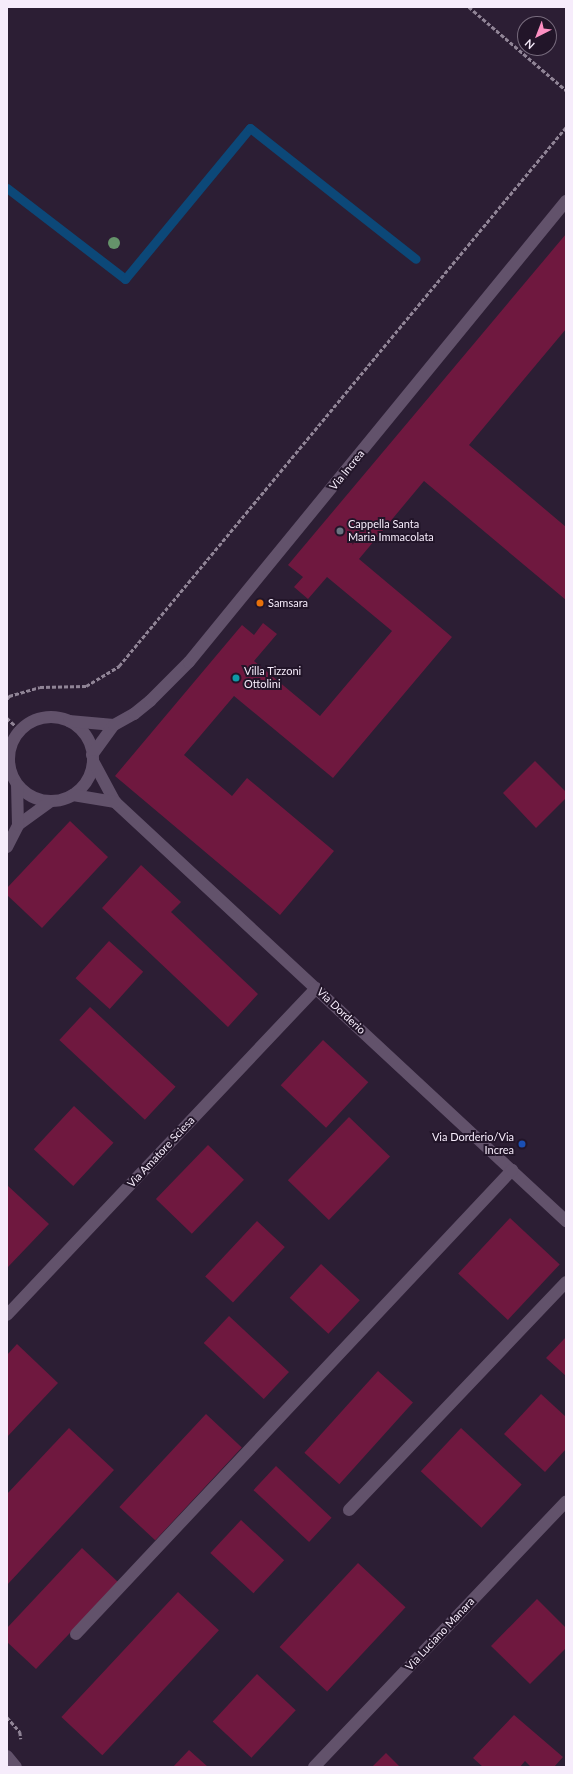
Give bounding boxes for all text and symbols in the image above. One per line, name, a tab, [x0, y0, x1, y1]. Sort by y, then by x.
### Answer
north arrow	[517, 16, 557, 56]
text: N	[522, 37, 537, 52]
street label: Via Increa	[327, 447, 367, 493]
place label: Cappella Santa Maria Immacolata	[348, 518, 434, 544]
marker: Cappella Santa Maria Immacolata	[335, 526, 345, 536]
place label: Samsara	[268, 596, 308, 610]
marker: Samsara	[255, 598, 265, 608]
place label: Villa Tizzoni Ottolini	[244, 665, 302, 691]
marker: Villa Tizzoni Ottolini	[231, 673, 241, 683]
street label: Via Dorderio	[314, 985, 368, 1037]
street label: Via Amatore Sciesa	[125, 1114, 197, 1190]
place label: Via Dorderio/Via Increa	[432, 1131, 514, 1157]
marker: Via Dorderio/Via Increa	[517, 1139, 527, 1149]
street label: Via Luciano Manara	[403, 1595, 477, 1673]

